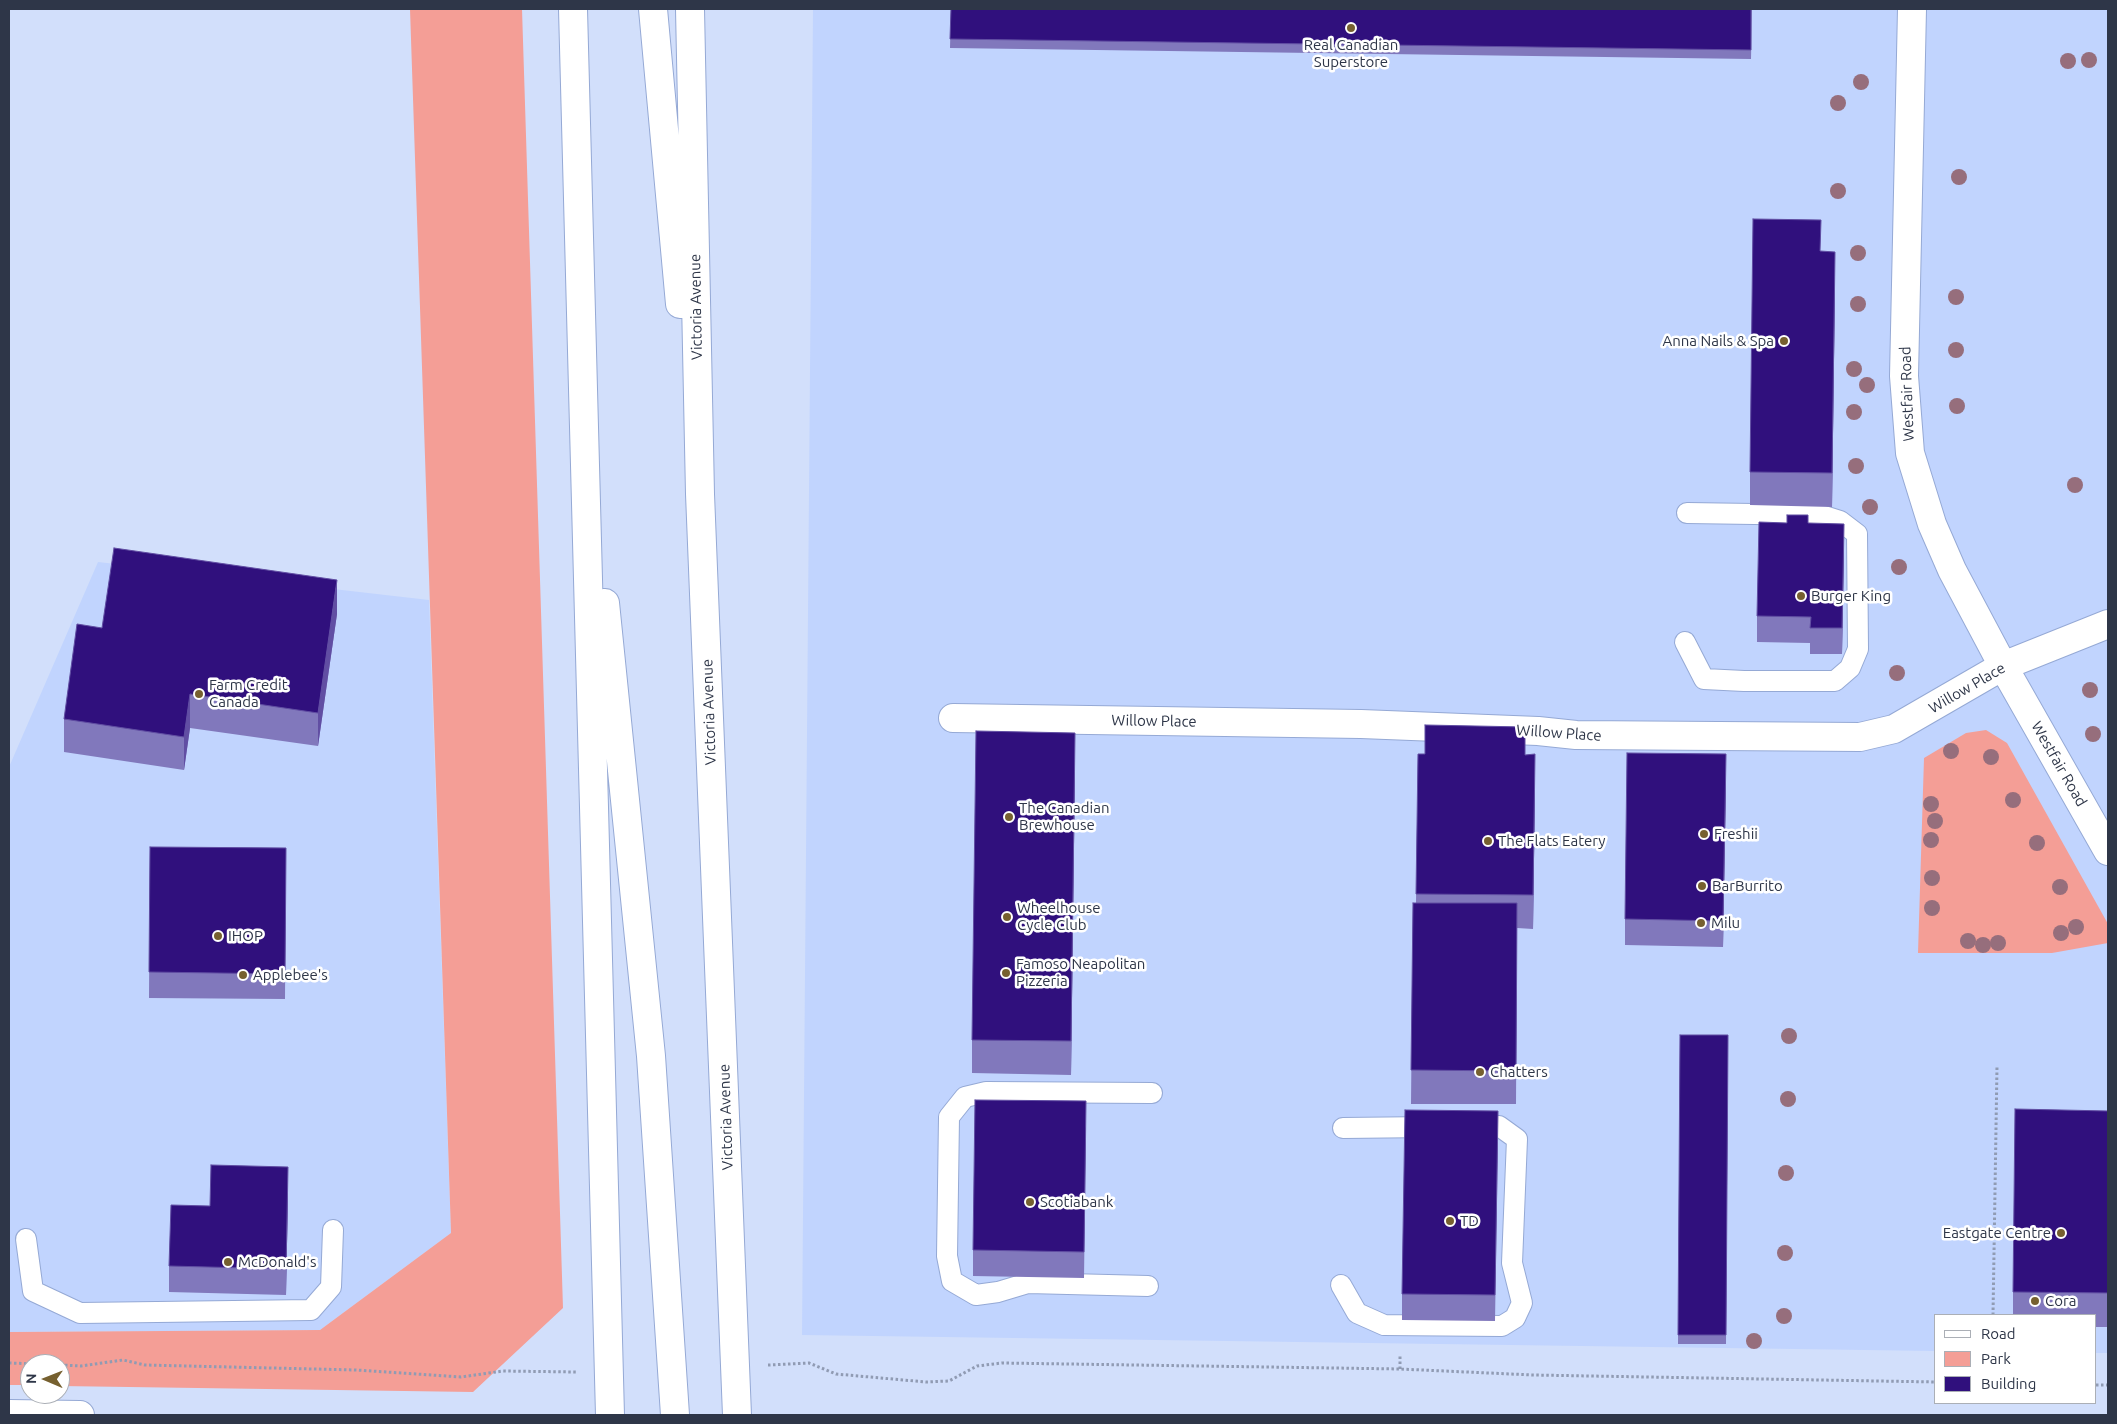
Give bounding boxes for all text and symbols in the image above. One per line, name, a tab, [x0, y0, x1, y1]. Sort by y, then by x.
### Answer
marker: Real Canadian Superstore	[1345, 22, 1357, 34]
place label: Real Canadian Superstore	[1304, 36, 1398, 71]
street label: Victoria Avenue	[686, 254, 706, 360]
place label: Anna Nails & Spa	[1662, 332, 1774, 350]
marker: Anna Nails & Spa	[1778, 335, 1790, 347]
street label: Westfair Road	[1896, 346, 1918, 442]
place label: Burger King	[1811, 587, 1891, 605]
marker: Burger King	[1795, 590, 1807, 602]
street label: Victoria Avenue	[698, 659, 720, 765]
street label: Willow Place	[1926, 659, 2008, 717]
place label: Farm Credit Canada	[209, 676, 288, 711]
marker: Farm Credit Canada	[193, 688, 205, 700]
street label: Willow Place	[1111, 711, 1197, 731]
street label: Westfair Road	[2027, 718, 2091, 810]
street label: Willow Place	[1516, 721, 1602, 745]
place label: The Canadian Brewhouse	[1019, 799, 1110, 834]
marker: The Canadian Brewhouse	[1003, 811, 1015, 823]
place label: Freshii	[1714, 825, 1758, 843]
marker: Freshii	[1698, 828, 1710, 840]
place label: The Flats Eatery	[1498, 832, 1606, 850]
marker: The Flats Eatery	[1482, 835, 1494, 847]
place label: BarBurrito	[1712, 877, 1783, 895]
marker: BarBurrito	[1696, 880, 1708, 892]
place label: Wheelhouse Cycle Club	[1017, 899, 1101, 934]
marker: Wheelhouse Cycle Club	[1001, 911, 1013, 923]
place label: Milu	[1711, 914, 1740, 932]
marker: Milu	[1695, 917, 1707, 929]
place label: IHOP	[228, 927, 263, 945]
marker: IHOP	[212, 930, 224, 942]
place label: Famoso Neapolitan Pizzeria	[1016, 955, 1145, 990]
place label: Applebee's	[253, 966, 328, 984]
marker: Famoso Neapolitan Pizzeria	[1000, 967, 1012, 979]
marker: Applebee's	[237, 969, 249, 981]
place label: Chatters	[1490, 1063, 1548, 1081]
street label: Victoria Avenue	[715, 1064, 737, 1170]
marker: Chatters	[1474, 1066, 1486, 1078]
place label: Scotiabank	[1040, 1193, 1113, 1211]
marker: Scotiabank	[1024, 1196, 1036, 1208]
place label: TD	[1460, 1212, 1479, 1230]
marker: TD	[1444, 1215, 1456, 1227]
place label: Eastgate Centre	[1943, 1224, 2051, 1242]
marker: Eastgate Centre	[2055, 1227, 2067, 1239]
place label: McDonald's	[238, 1253, 316, 1271]
marker: McDonald's	[222, 1256, 234, 1268]
place label: Cora	[2045, 1292, 2076, 1310]
marker: Cora	[2029, 1295, 2041, 1307]
legend	[1934, 1314, 2097, 1404]
text: Road	[1981, 1325, 2016, 1342]
text: Park	[1981, 1350, 2011, 1367]
north arrow	[20, 1354, 70, 1404]
text: N	[23, 1373, 39, 1384]
text: Building	[1981, 1375, 2036, 1392]

